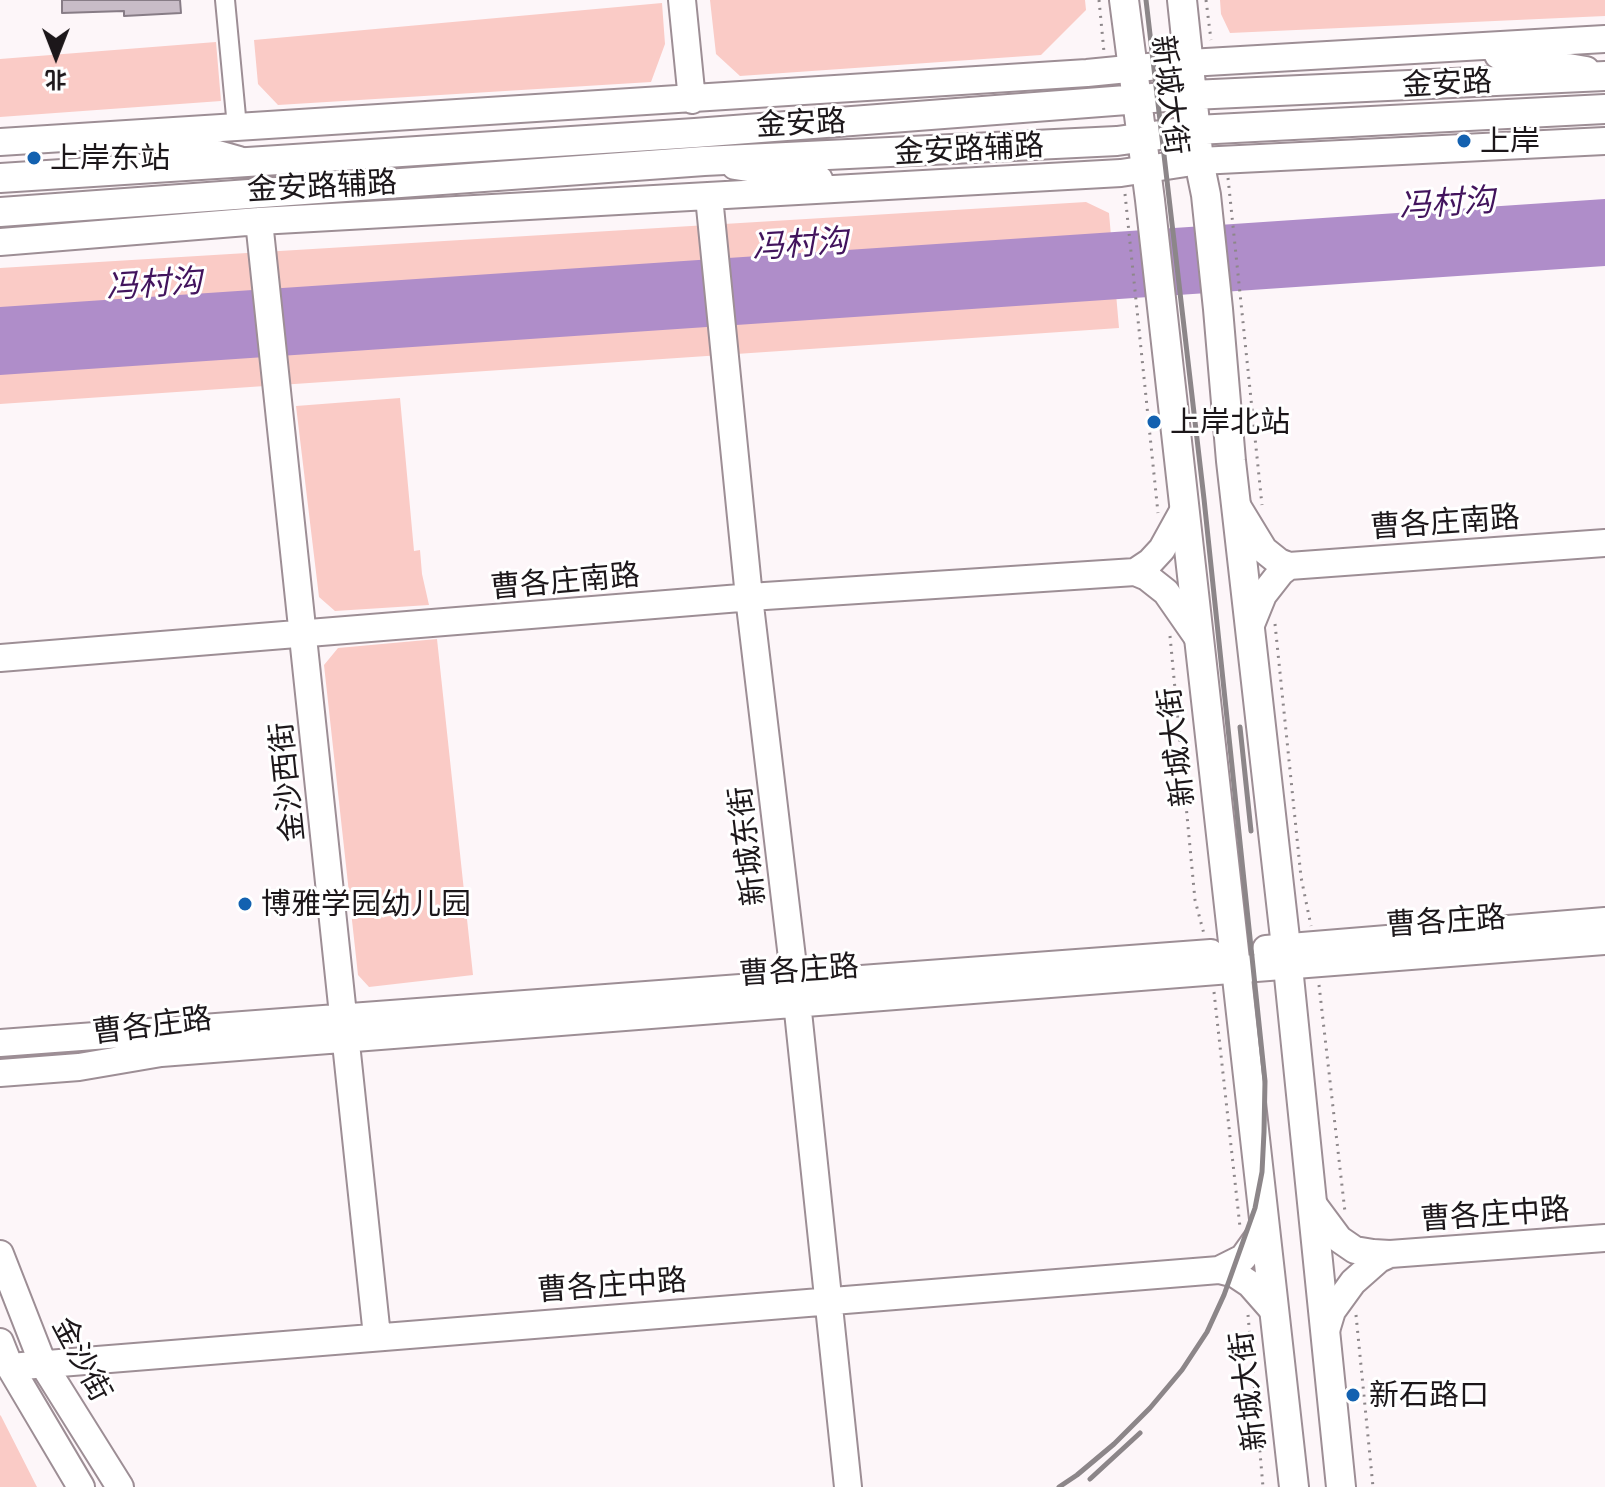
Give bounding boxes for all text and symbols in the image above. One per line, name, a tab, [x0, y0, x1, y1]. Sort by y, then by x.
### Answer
north arrow	[16, 16, 96, 96]
street label: 新城大街	[1145, 33, 1195, 157]
street label: 金安路	[1401, 63, 1493, 103]
text: 北	[45, 67, 67, 94]
street label: 金安路	[755, 103, 847, 143]
place label: 上岸	[1480, 123, 1540, 159]
street label: 金安路辅路	[893, 127, 1045, 171]
marker: 上岸	[1455, 132, 1473, 150]
place label: 上岸东站	[50, 140, 170, 176]
marker: 上岸东站	[25, 149, 43, 167]
street label: 金安路辅路	[246, 164, 398, 208]
water label: 冯村沟	[1398, 180, 1496, 226]
water label: 冯村沟	[751, 221, 849, 267]
water label: 冯村沟	[105, 261, 203, 307]
place label: 上岸北站	[1170, 404, 1290, 440]
marker: 上岸北站	[1145, 413, 1163, 431]
street label: 曹各庄南路	[1369, 499, 1521, 545]
street label: 曹各庄南路	[489, 557, 641, 605]
street label: 新城大街	[1151, 685, 1201, 809]
street label: 金沙西街	[263, 720, 311, 844]
street label: 新城东街	[722, 784, 772, 908]
place label: 博雅学园幼儿园	[261, 886, 471, 922]
marker: 博雅学园幼儿园	[236, 895, 254, 913]
street label: 曹各庄路	[1385, 899, 1507, 943]
street label: 曹各庄路	[738, 948, 860, 992]
street label: 曹各庄路	[90, 1000, 214, 1050]
street label: 曹各庄中路	[1419, 1191, 1571, 1237]
street label: 曹各庄中路	[536, 1262, 688, 1308]
street label: 金沙街	[45, 1311, 119, 1407]
street label: 新城大街	[1223, 1329, 1273, 1453]
place label: 新石路口	[1369, 1377, 1489, 1413]
marker: 新石路口	[1344, 1386, 1362, 1404]

